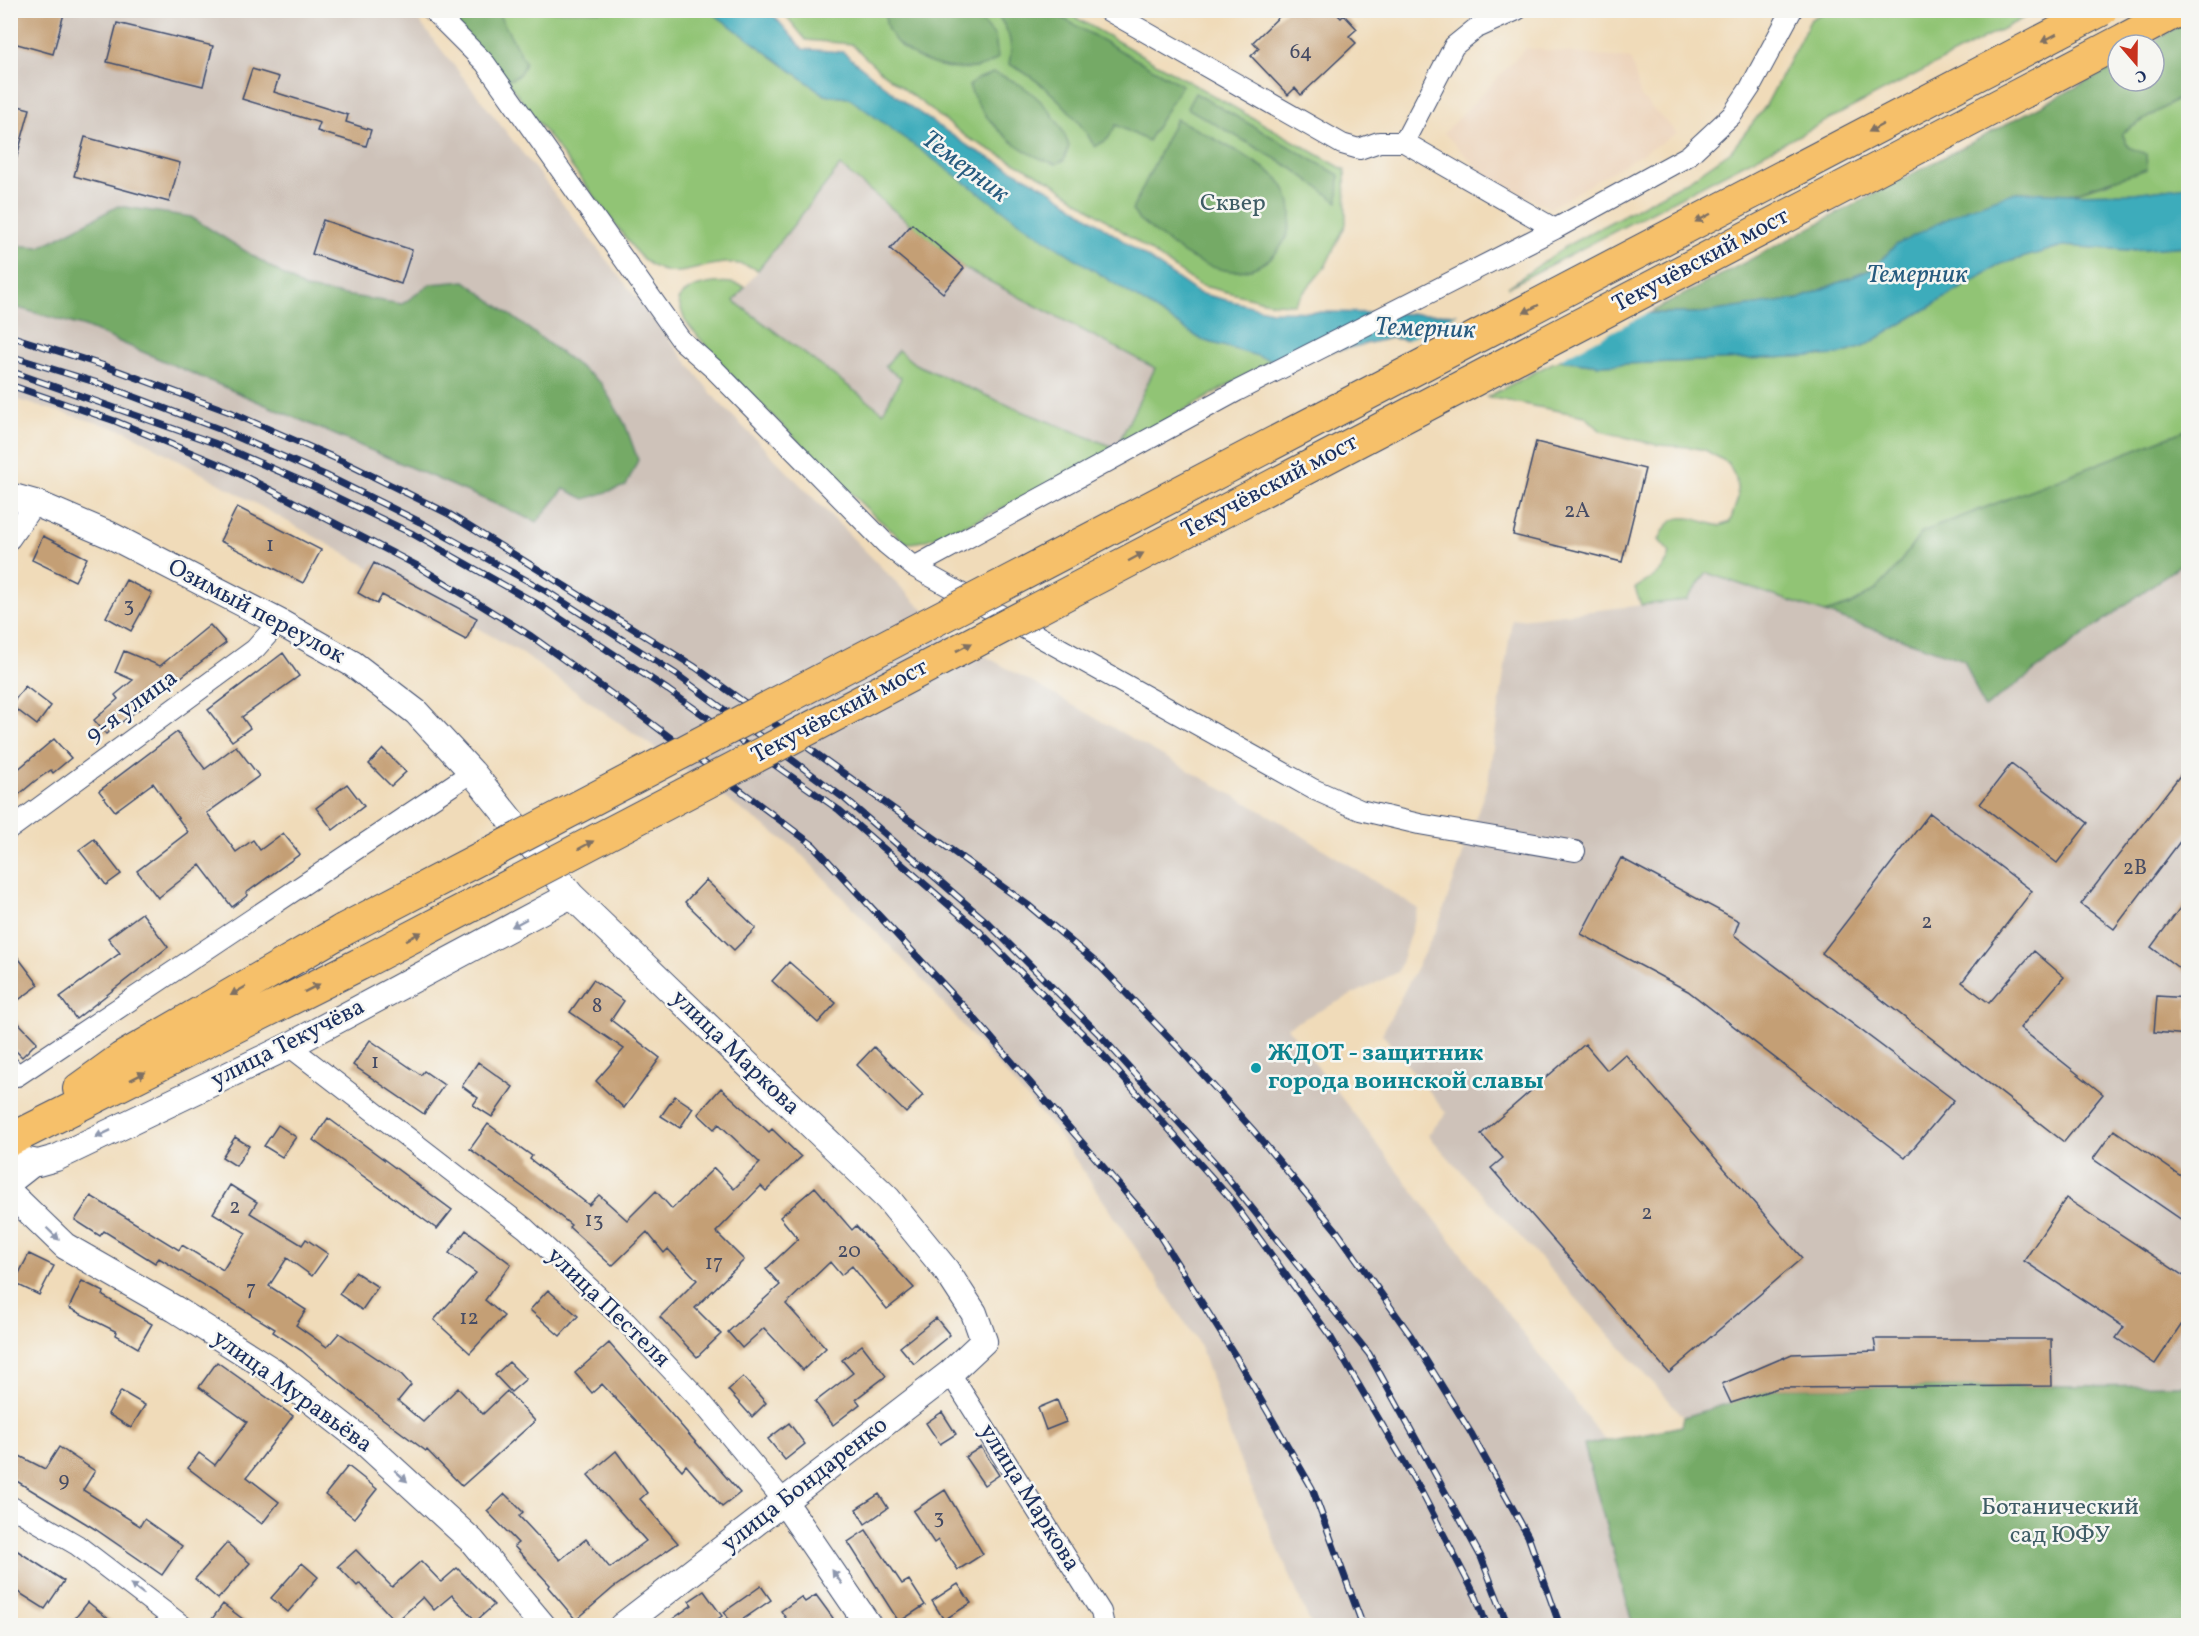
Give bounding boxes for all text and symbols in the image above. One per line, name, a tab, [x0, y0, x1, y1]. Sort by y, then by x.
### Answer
one-way arrow	[2040, 32, 2058, 42]
north arrow	[2106, 33, 2166, 93]
house number: 64	[1290, 38, 1312, 67]
text: С	[2132, 63, 2149, 87]
water label: Темерник	[914, 122, 1017, 212]
one-way arrow	[1867, 123, 1884, 133]
park label: Сквер	[1200, 187, 1266, 221]
street label: Текучёвский мост	[1607, 200, 1795, 322]
one-way arrow	[1695, 214, 1712, 223]
water label: Темерник	[1867, 257, 1968, 293]
one-way arrow	[1522, 304, 1539, 314]
water label: Темерник	[1374, 309, 1477, 349]
street label: Текучёвский мост	[1176, 426, 1364, 548]
house number: 2А	[1564, 497, 1590, 526]
house number: 1	[266, 531, 274, 560]
street label: Озимый переулок	[161, 551, 351, 673]
one-way arrow	[1128, 552, 1145, 562]
house number: 3	[124, 591, 134, 620]
one-way arrow	[955, 642, 972, 652]
street label: Текучёвский мост	[746, 651, 934, 773]
street label: 9-я улица	[79, 662, 185, 752]
one-way arrow	[578, 840, 595, 850]
house number: 2В	[2123, 854, 2147, 883]
house number: 2	[1921, 908, 1933, 937]
one-way arrow	[510, 918, 527, 928]
one-way arrow	[405, 931, 422, 940]
street label: улица Маркова	[663, 982, 807, 1124]
one-way arrow	[303, 983, 320, 993]
one-way arrow	[229, 986, 246, 996]
street label: улица Текучёва	[205, 991, 371, 1097]
house number: 8	[592, 992, 602, 1021]
place label: ЖДОТ - защитник города воинской славы	[1268, 1037, 1544, 1099]
house number: 1	[371, 1048, 379, 1077]
marker: ЖДОТ - защитник города воинской славы	[1249, 1061, 1263, 1075]
one-way arrow	[129, 1071, 146, 1081]
one-way arrow	[95, 1130, 112, 1139]
house number: 2	[229, 1193, 241, 1222]
house number: 2	[1641, 1199, 1653, 1228]
house number: 13	[585, 1206, 603, 1235]
one-way arrow	[45, 1227, 60, 1241]
house number: 20	[837, 1237, 861, 1266]
street label: улица Пестеля	[538, 1240, 678, 1376]
house number: 17	[705, 1249, 723, 1278]
house number: 7	[246, 1275, 256, 1304]
house number: 12	[459, 1304, 479, 1333]
street label: улица Муравьёва	[205, 1322, 379, 1462]
street label: улица Бондаренко	[714, 1409, 896, 1561]
street label: улица Маркова	[970, 1418, 1088, 1578]
house number: 9	[59, 1466, 70, 1495]
one-way arrow	[394, 1469, 409, 1483]
park label: Ботанический сад ЮФУ	[1981, 1491, 2139, 1553]
house number: 3	[934, 1503, 944, 1532]
one-way arrow	[831, 1569, 843, 1585]
one-way arrow	[129, 1584, 144, 1596]

